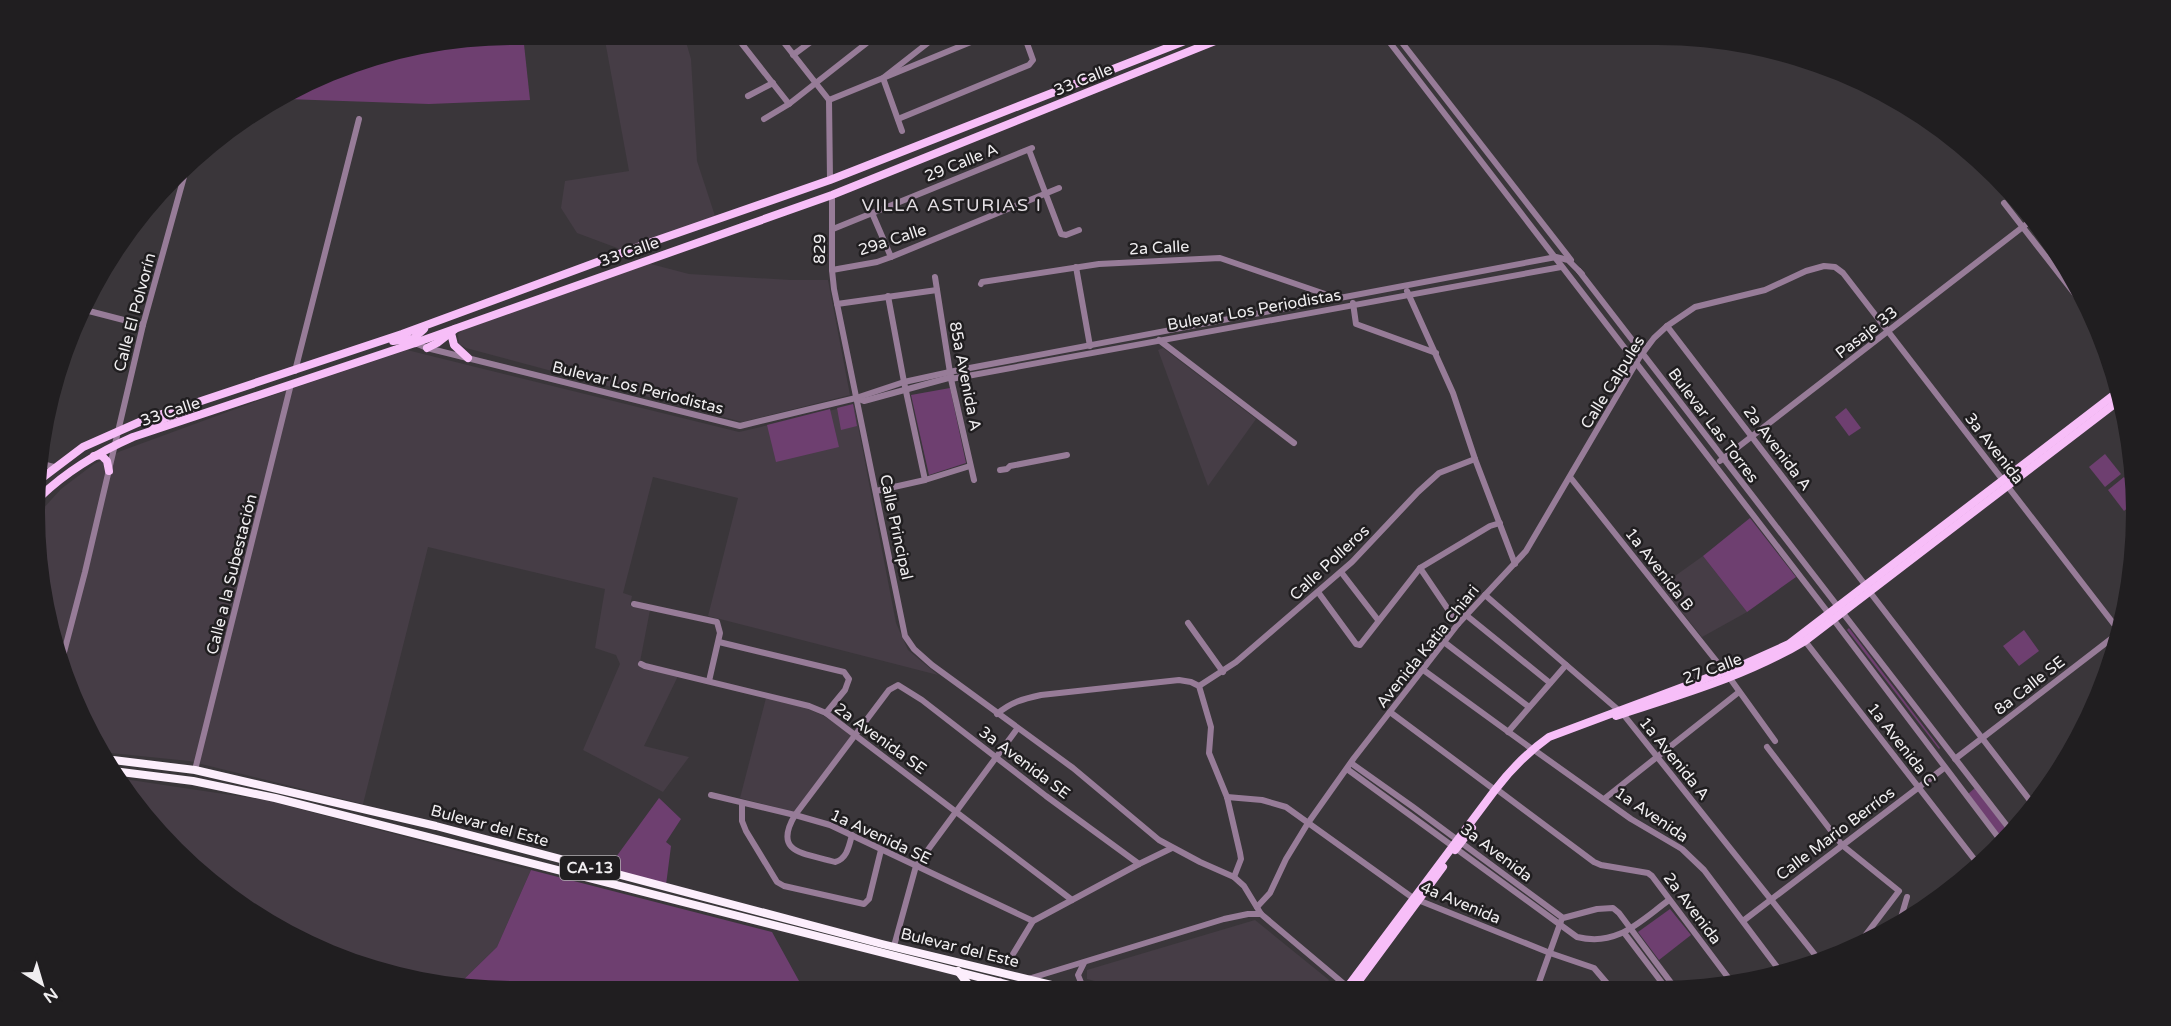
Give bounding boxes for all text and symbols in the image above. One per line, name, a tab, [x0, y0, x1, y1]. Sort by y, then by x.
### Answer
street label: 33 Calle	[1051, 59, 1116, 101]
street label: 29 Calle A	[922, 139, 1001, 187]
district label: VILLA ASTURIAS I	[862, 194, 1042, 216]
street label: 29a Calle	[856, 220, 929, 260]
street label: 33 Calle	[597, 232, 662, 271]
street label: 829	[810, 234, 830, 264]
street label: 2a Calle	[1128, 236, 1190, 260]
street label: Calle El Polvorín	[110, 251, 160, 374]
street label: Bulevar Los Periodistas	[1166, 285, 1343, 335]
street label: Pasaje 33	[1832, 302, 1902, 363]
street label: 85a Avenida A	[945, 320, 985, 433]
street label: Calle Calpules	[1576, 332, 1649, 433]
street label: Bulevar Los Periodistas	[550, 357, 726, 419]
street label: Bulevar Las Torres	[1664, 364, 1763, 487]
street label: 33 Calle	[138, 393, 203, 431]
street label: 2a Avenida A	[1739, 402, 1816, 495]
street label: 3a Avenida	[1960, 409, 2028, 488]
street label: Calle Principal	[875, 473, 917, 582]
street label: Calle a la Subestación	[202, 492, 262, 657]
street label: Calle Polleros	[1286, 521, 1374, 605]
street label: 1a Avenida B	[1621, 524, 1698, 615]
street label: Avenida Katia Chiari	[1372, 581, 1484, 712]
street label: 27 Calle	[1680, 649, 1745, 689]
street label: 8a Calle SE	[1990, 652, 2069, 720]
street label: 2a Avenida SE	[830, 699, 930, 779]
street label: 1a Avenida C	[1863, 699, 1940, 790]
street label: 1a Avenida A	[1635, 713, 1714, 804]
street label: 3a Avenida SE	[975, 722, 1074, 804]
street label: 1a Avenida	[1611, 783, 1692, 847]
street label: Calle Mario Berríos	[1772, 783, 1899, 885]
street label: Bulevar del Este	[429, 801, 551, 851]
street label: 1a Avenida SE	[827, 805, 934, 869]
street label: 3a Avenida	[1457, 819, 1536, 886]
road number: CA-13	[560, 856, 620, 880]
street label: 2a Avenida	[1659, 869, 1726, 948]
street label: 4a Avenida	[1418, 877, 1504, 929]
street label: Bulevar del Este	[898, 924, 1021, 972]
north arrow	[12, 954, 72, 1014]
text: N	[39, 983, 62, 1007]

